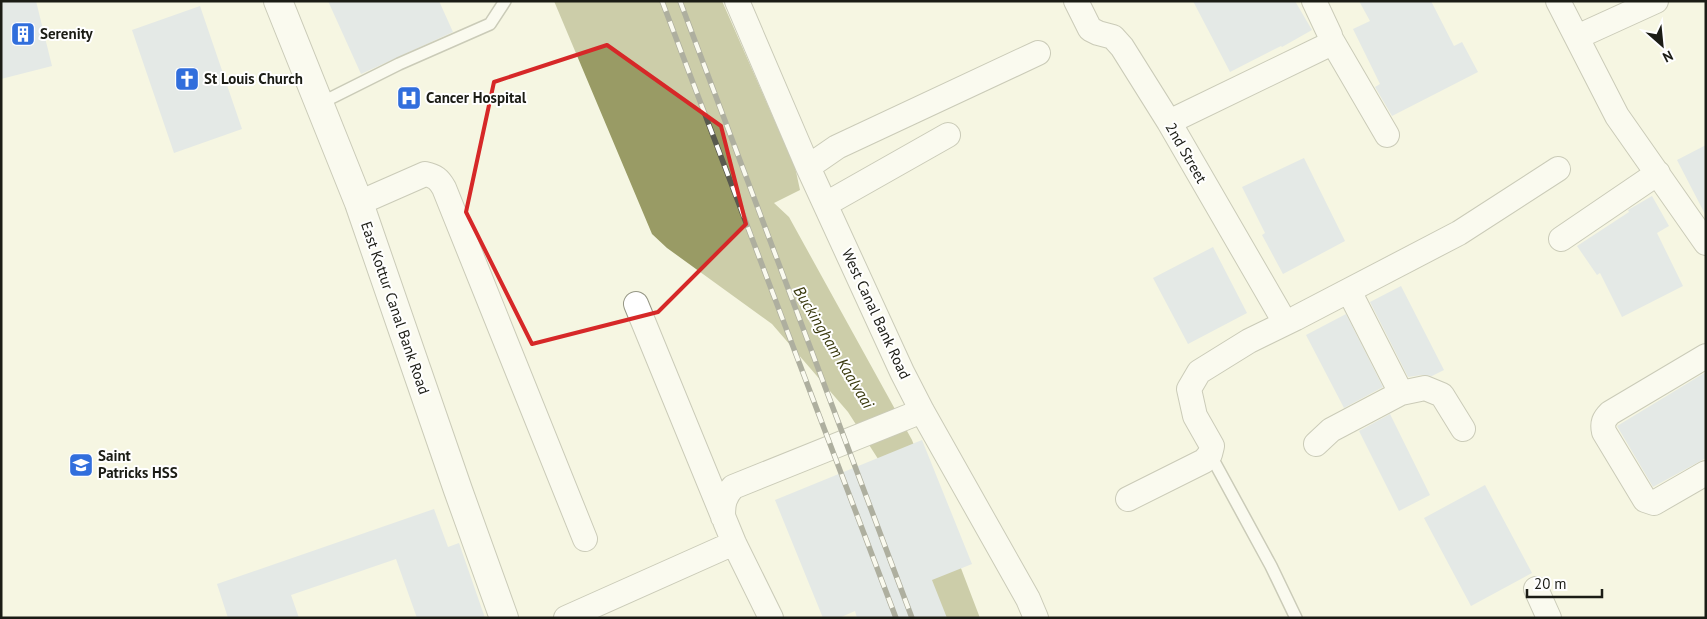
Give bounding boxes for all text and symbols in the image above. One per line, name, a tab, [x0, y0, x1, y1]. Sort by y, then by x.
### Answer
north arrow	[1637, 20, 1687, 70]
building icon: Serenity	[10, 21, 36, 47]
place label: Serenity	[40, 24, 94, 43]
text: N	[1660, 46, 1676, 67]
church icon: St Louis Church	[174, 66, 200, 92]
place label: St Louis Church	[204, 69, 303, 88]
hospital icon: Cancer Hospital	[396, 85, 422, 111]
place label: Cancer Hospital	[426, 88, 527, 107]
street label: 2nd Street	[1162, 119, 1211, 186]
street label: East Kottur Canal Bank Road	[357, 219, 434, 397]
street label: West Canal Bank Road	[838, 246, 915, 382]
water label: Buckingham Kaalvaai	[789, 282, 879, 413]
place label: Saint Patricks HSS	[98, 446, 178, 482]
school or university icon: Saint Patricks HSS	[68, 452, 94, 478]
scale bar	[1527, 566, 1602, 598]
text: 20 m	[1534, 574, 1567, 593]

